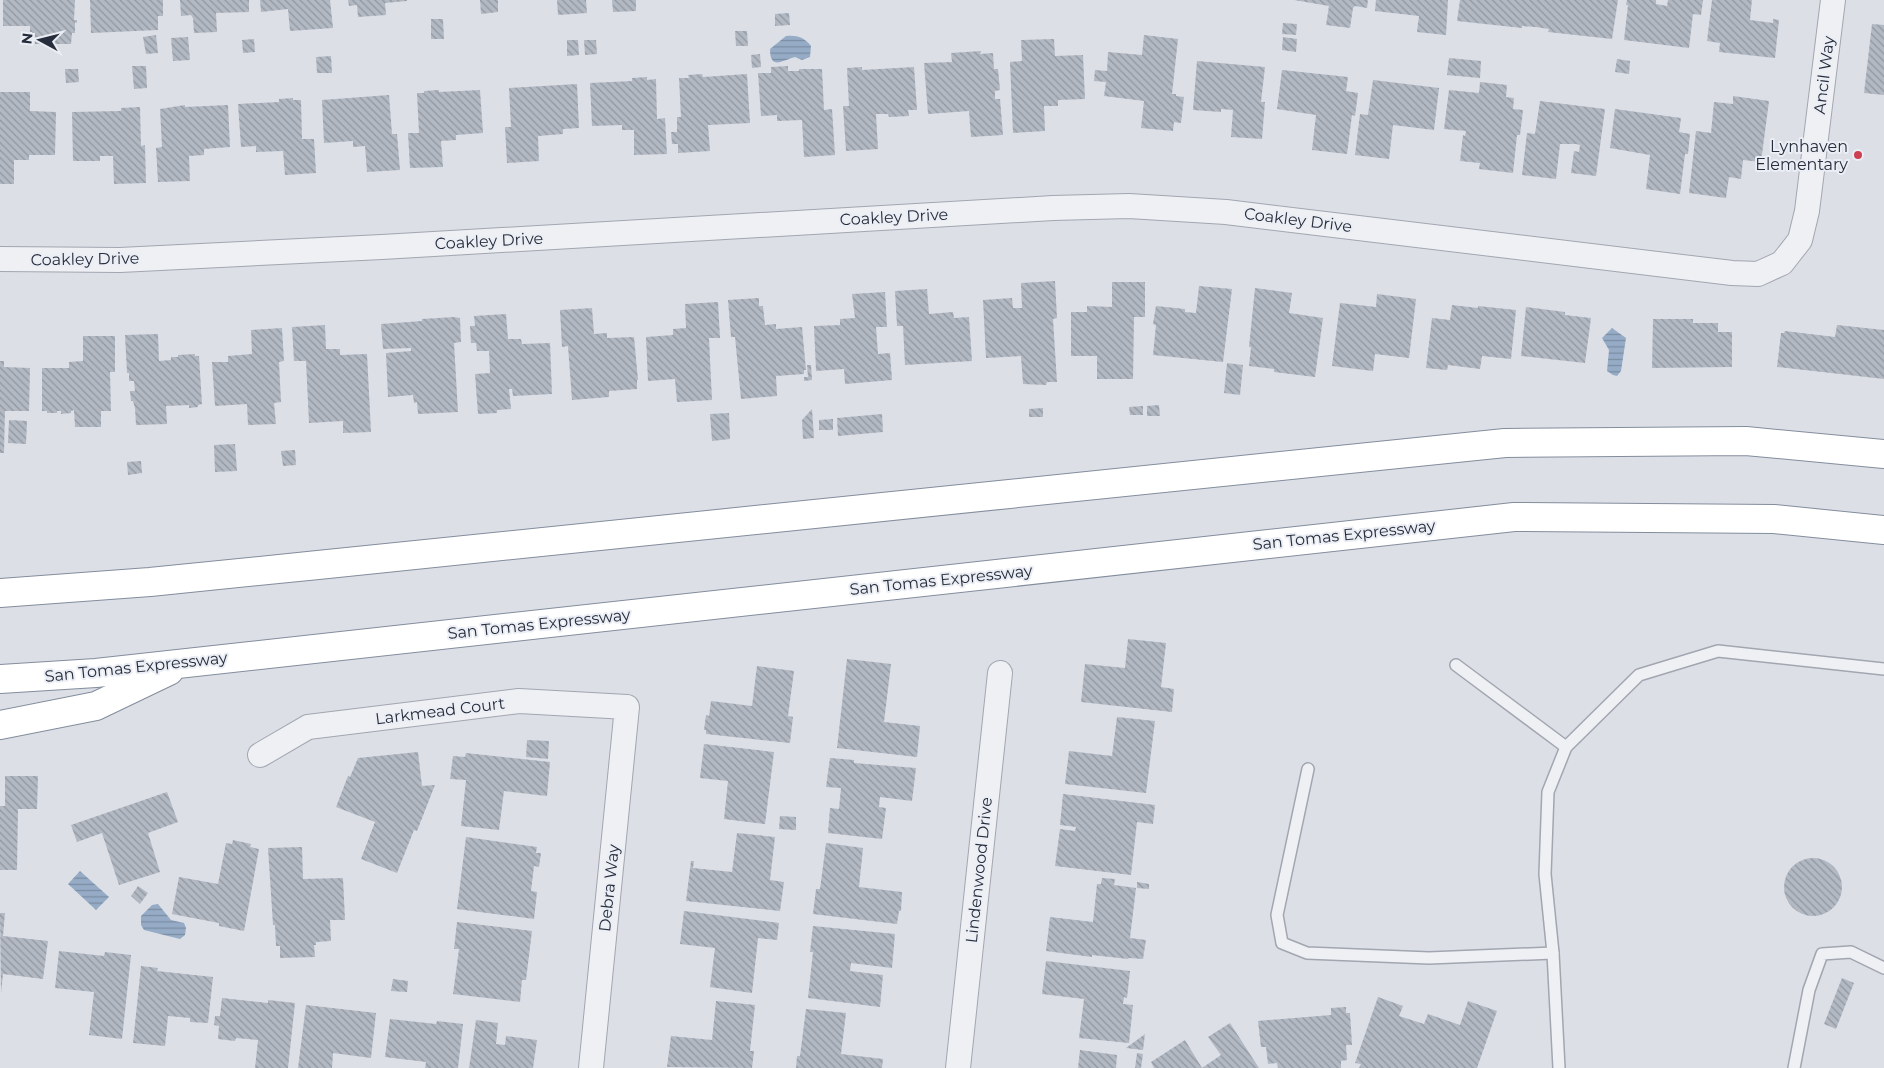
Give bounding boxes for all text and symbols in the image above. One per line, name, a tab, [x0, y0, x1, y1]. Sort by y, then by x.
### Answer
north arrow	[15, 15, 65, 65]
text: N	[17, 32, 37, 45]
street label: Ancil Way	[1810, 34, 1838, 115]
place label: Lynhaven Elementary	[1755, 137, 1848, 174]
marker: Lynhaven Elementary	[1852, 149, 1864, 161]
street label: Coakley Drive	[1243, 204, 1353, 236]
street label: Coakley Drive	[839, 205, 949, 229]
street label: Coakley Drive	[434, 229, 544, 253]
street label: Coakley Drive	[31, 249, 139, 269]
street label: San Tomas Expressway	[1252, 516, 1437, 554]
street label: San Tomas Expressway	[849, 561, 1034, 599]
street label: San Tomas Expressway	[447, 605, 632, 643]
street label: San Tomas Expressway	[44, 648, 229, 686]
street label: Larkmead Court	[374, 694, 506, 728]
street label: Lindenwood Drive	[962, 796, 996, 944]
street label: Debra Way	[595, 843, 623, 933]

